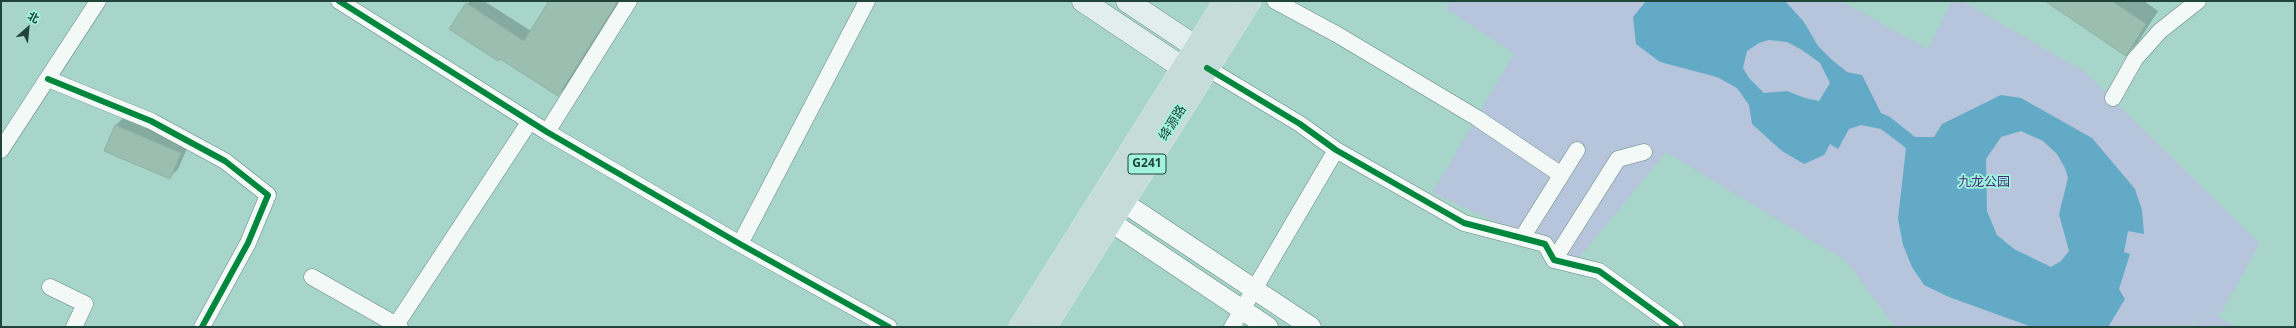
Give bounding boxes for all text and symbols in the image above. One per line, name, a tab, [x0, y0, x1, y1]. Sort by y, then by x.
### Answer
north arrow	[8, 8, 48, 48]
text: 北	[25, 8, 42, 26]
street label: 绛源路	[1156, 102, 1190, 144]
road number: G241	[1128, 154, 1166, 174]
park label: 九龙公园	[1958, 174, 2010, 190]

